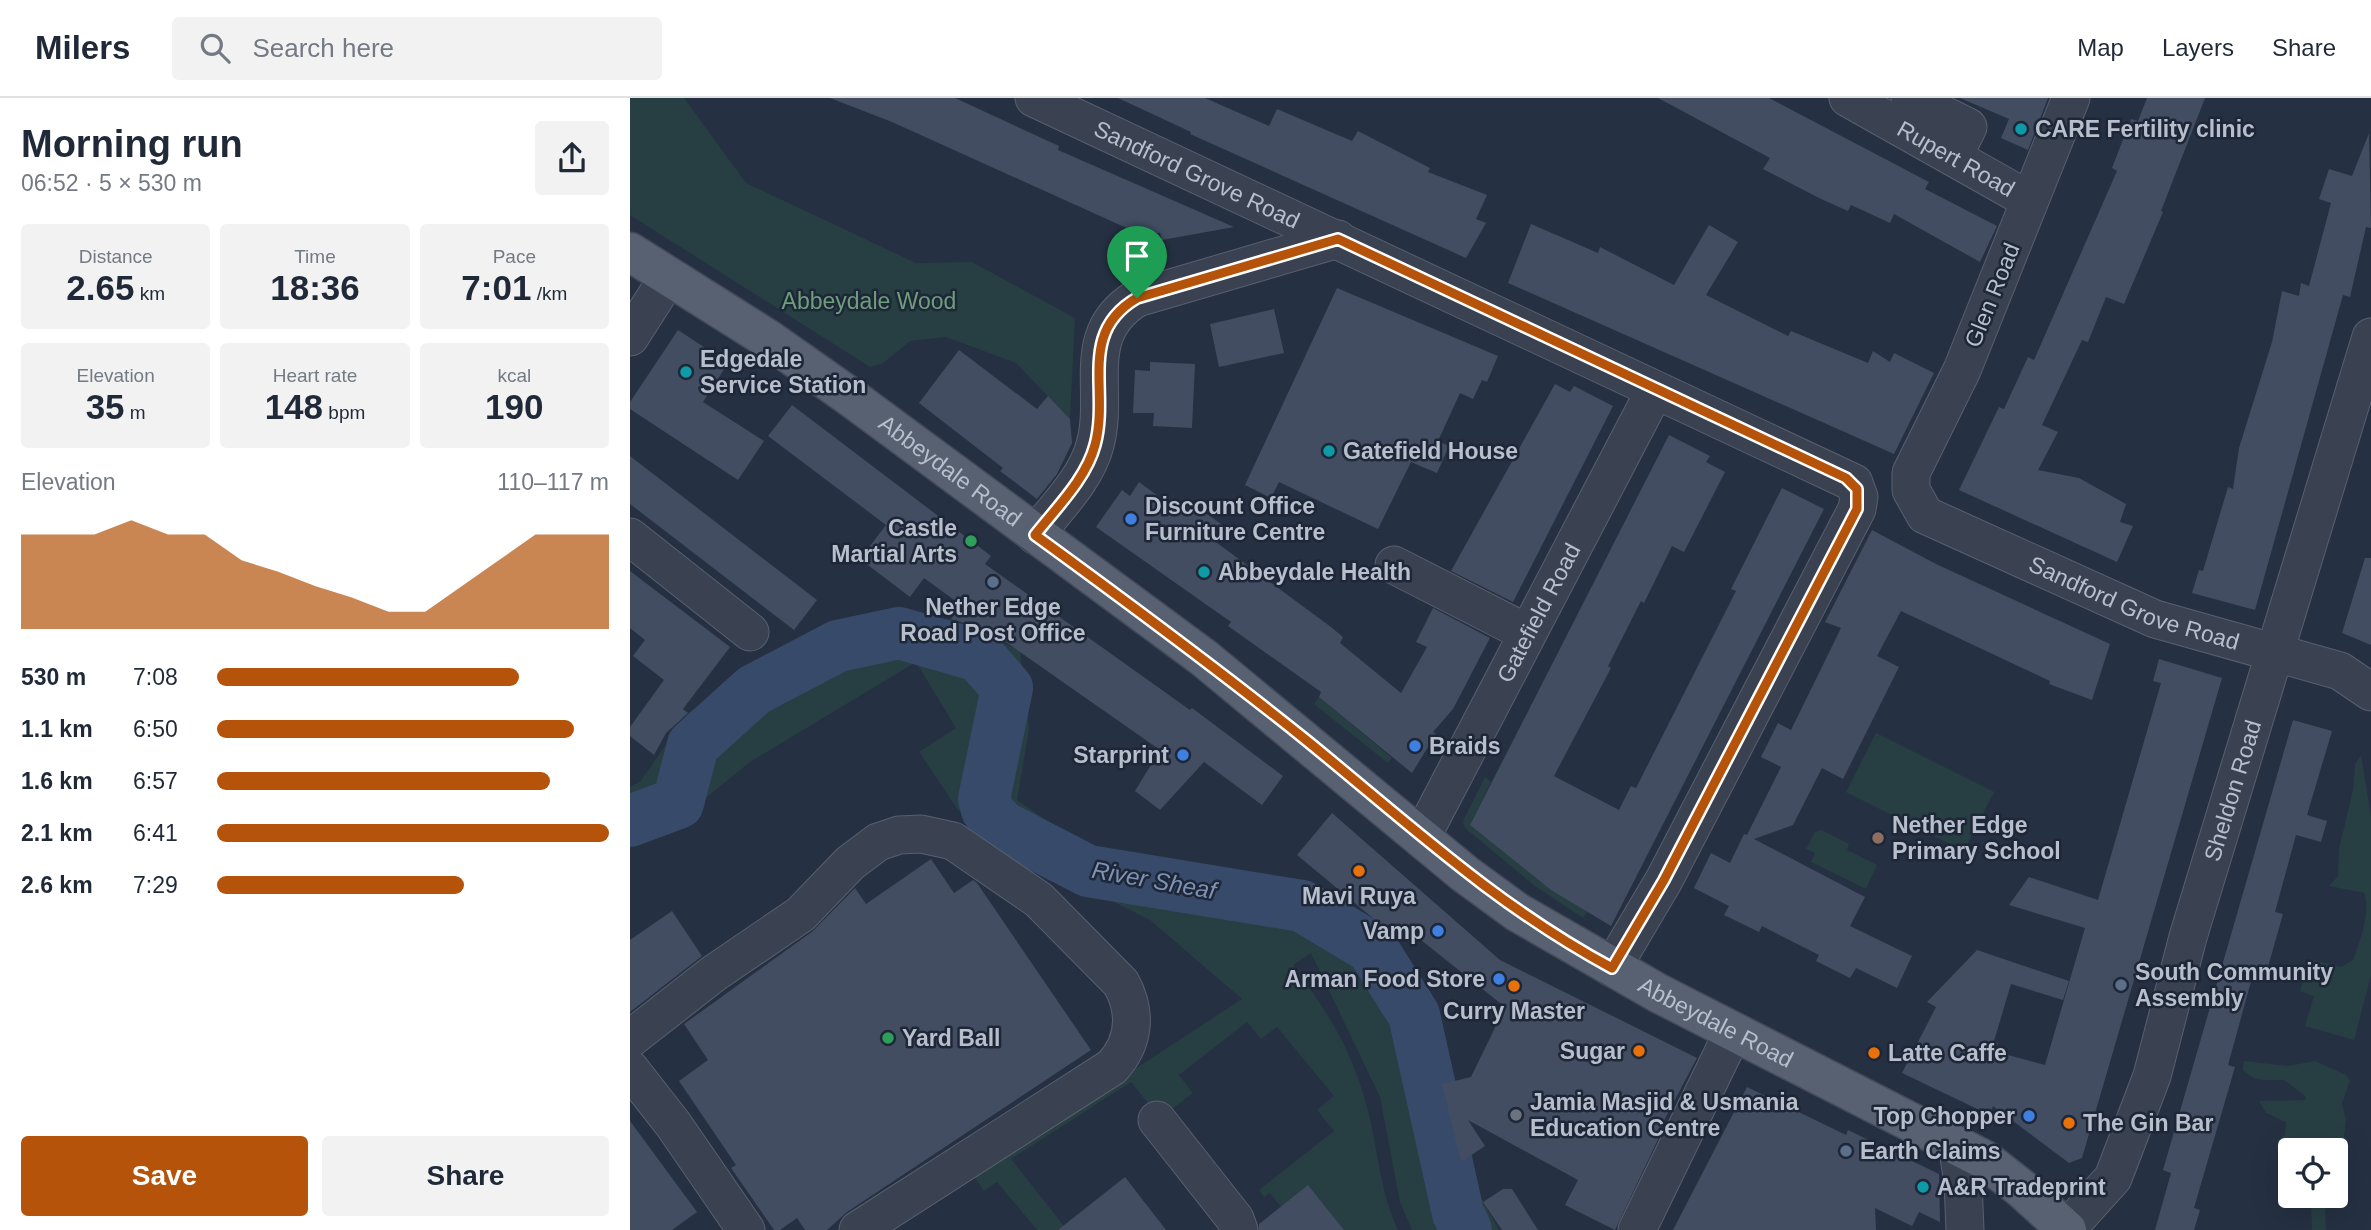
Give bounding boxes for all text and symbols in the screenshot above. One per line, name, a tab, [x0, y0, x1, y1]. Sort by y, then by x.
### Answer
search box	[172, 17, 662, 80]
text: Milers	[35, 29, 130, 66]
icon: search	[196, 29, 234, 67]
text: Search here	[252, 33, 394, 63]
text: Map	[2077, 34, 2124, 61]
text: Layers	[2162, 34, 2234, 61]
text: Share	[2272, 34, 2336, 61]
street label: Sandford Grove Road	[1090, 115, 1304, 234]
street label: Rupert Road	[1893, 116, 2019, 202]
place label: CARE Fertility clinic	[2035, 116, 2255, 142]
button: share	[535, 121, 609, 195]
marker: CARE Fertility clinic	[2013, 121, 2029, 137]
text: Morning run	[21, 123, 243, 165]
text: 06:52 · 5 × 530 m	[21, 170, 202, 196]
pin	[1107, 226, 1167, 298]
icon: arrive	[1118, 237, 1156, 275]
street label: Glen Road	[1959, 239, 2025, 351]
text: Distance	[79, 246, 153, 267]
text: Time	[294, 246, 336, 267]
text: Pace	[493, 246, 536, 267]
text: 2.65	[66, 268, 134, 307]
text: 18:36	[270, 268, 360, 307]
text: 7:01	[461, 268, 531, 307]
text: km	[134, 283, 165, 304]
text: /km	[531, 283, 567, 304]
park label: Abbeydale Wood	[782, 288, 956, 314]
place label: Edgedale Service Station	[700, 346, 866, 398]
marker: Edgedale Service Station	[678, 364, 694, 380]
text: Elevation	[77, 365, 155, 386]
text: Heart rate	[273, 365, 357, 386]
text: kcal	[497, 365, 531, 386]
text: 35	[86, 387, 125, 426]
text: 148	[265, 387, 323, 426]
text: 190	[485, 387, 544, 426]
text: m	[125, 402, 146, 423]
text: bpm	[323, 402, 365, 423]
street label: Abbeydale Road	[874, 410, 1026, 532]
place label: Gatefield House	[1343, 438, 1518, 464]
marker: Gatefield House	[1321, 443, 1337, 459]
text: Elevation	[21, 469, 116, 495]
text: 110–117 m	[497, 469, 609, 495]
place label: Discount Office Furniture Centre	[1145, 493, 1325, 545]
marker: Discount Office Furniture Centre	[1123, 511, 1139, 527]
place label: Castle Martial Arts	[831, 515, 957, 567]
marker: Castle Martial Arts	[963, 533, 979, 549]
street label: Gatefield Road	[1492, 539, 1586, 687]
street label: Sandford Grove Road	[2025, 551, 2242, 655]
place label: Abbeydale Health	[1218, 559, 1411, 585]
marker: Abbeydale Health	[1196, 564, 1212, 580]
marker: Nether Edge Road Post Office	[985, 574, 1001, 590]
place label: Nether Edge Road Post Office	[900, 594, 1086, 646]
text: 530 m	[21, 664, 86, 690]
text: 7:08	[133, 664, 178, 690]
text: 1.1 km	[21, 716, 93, 742]
text: 6:50	[133, 716, 178, 742]
street label: Sheldon Road	[2199, 717, 2266, 864]
place label: Braids	[1429, 733, 1501, 759]
marker: Braids	[1407, 738, 1423, 754]
place label: Starprint	[1073, 742, 1169, 768]
marker: Starprint	[1175, 747, 1191, 763]
text: 1.6 km	[21, 768, 93, 794]
text: 6:57	[133, 768, 178, 794]
place label: Nether Edge Primary School	[1892, 812, 2061, 864]
text: 2.1 km	[21, 820, 93, 846]
text: 6:41	[133, 820, 178, 846]
marker: Nether Edge Primary School	[1870, 830, 1886, 846]
water label: River Sheaf	[1090, 856, 1220, 905]
marker: Mavi Ruya	[1351, 863, 1367, 879]
text: 2.6 km	[21, 872, 93, 898]
text: 7:29	[133, 872, 178, 898]
place label: Mavi Ruya	[1302, 883, 1416, 909]
place label: Vamp	[1363, 918, 1424, 944]
marker: Vamp	[1430, 923, 1446, 939]
place label: South Community Assembly	[2135, 959, 2333, 1011]
place label: Arman Food Store	[1284, 966, 1485, 992]
marker: Arman Food Store	[1491, 971, 1507, 987]
street label: Abbeydale Road	[1634, 972, 1797, 1073]
marker: South Community Assembly	[2113, 977, 2129, 993]
marker: Curry Master	[1506, 978, 1522, 994]
place label: Curry Master	[1443, 998, 1585, 1024]
place label: Yard Ball	[902, 1025, 1000, 1051]
marker: Yard Ball	[880, 1030, 896, 1046]
place label: Sugar	[1560, 1038, 1625, 1064]
place label: Latte Caffe	[1888, 1040, 2007, 1066]
marker: Sugar	[1631, 1043, 1647, 1059]
marker: Latte Caffe	[1866, 1045, 1882, 1061]
place label: Jamia Masjid & Usmania Education Centre	[1530, 1089, 1799, 1141]
place label: Top Chopper	[1874, 1103, 2015, 1129]
marker: Jamia Masjid & Usmania Education Centre	[1508, 1107, 1524, 1123]
marker: Top Chopper	[2021, 1108, 2037, 1124]
place label: The Gin Bar	[2083, 1110, 2213, 1136]
marker: The Gin Bar	[2061, 1115, 2077, 1131]
button: Save	[21, 1136, 308, 1216]
button: Share	[322, 1136, 609, 1216]
place label: Earth Claims	[1860, 1138, 2001, 1164]
map controls	[2278, 1138, 2348, 1208]
button: locate	[2278, 1138, 2348, 1208]
marker: Earth Claims	[1838, 1143, 1854, 1159]
place label: A&R Tradeprint	[1937, 1174, 2106, 1200]
marker: A&R Tradeprint	[1915, 1179, 1931, 1195]

